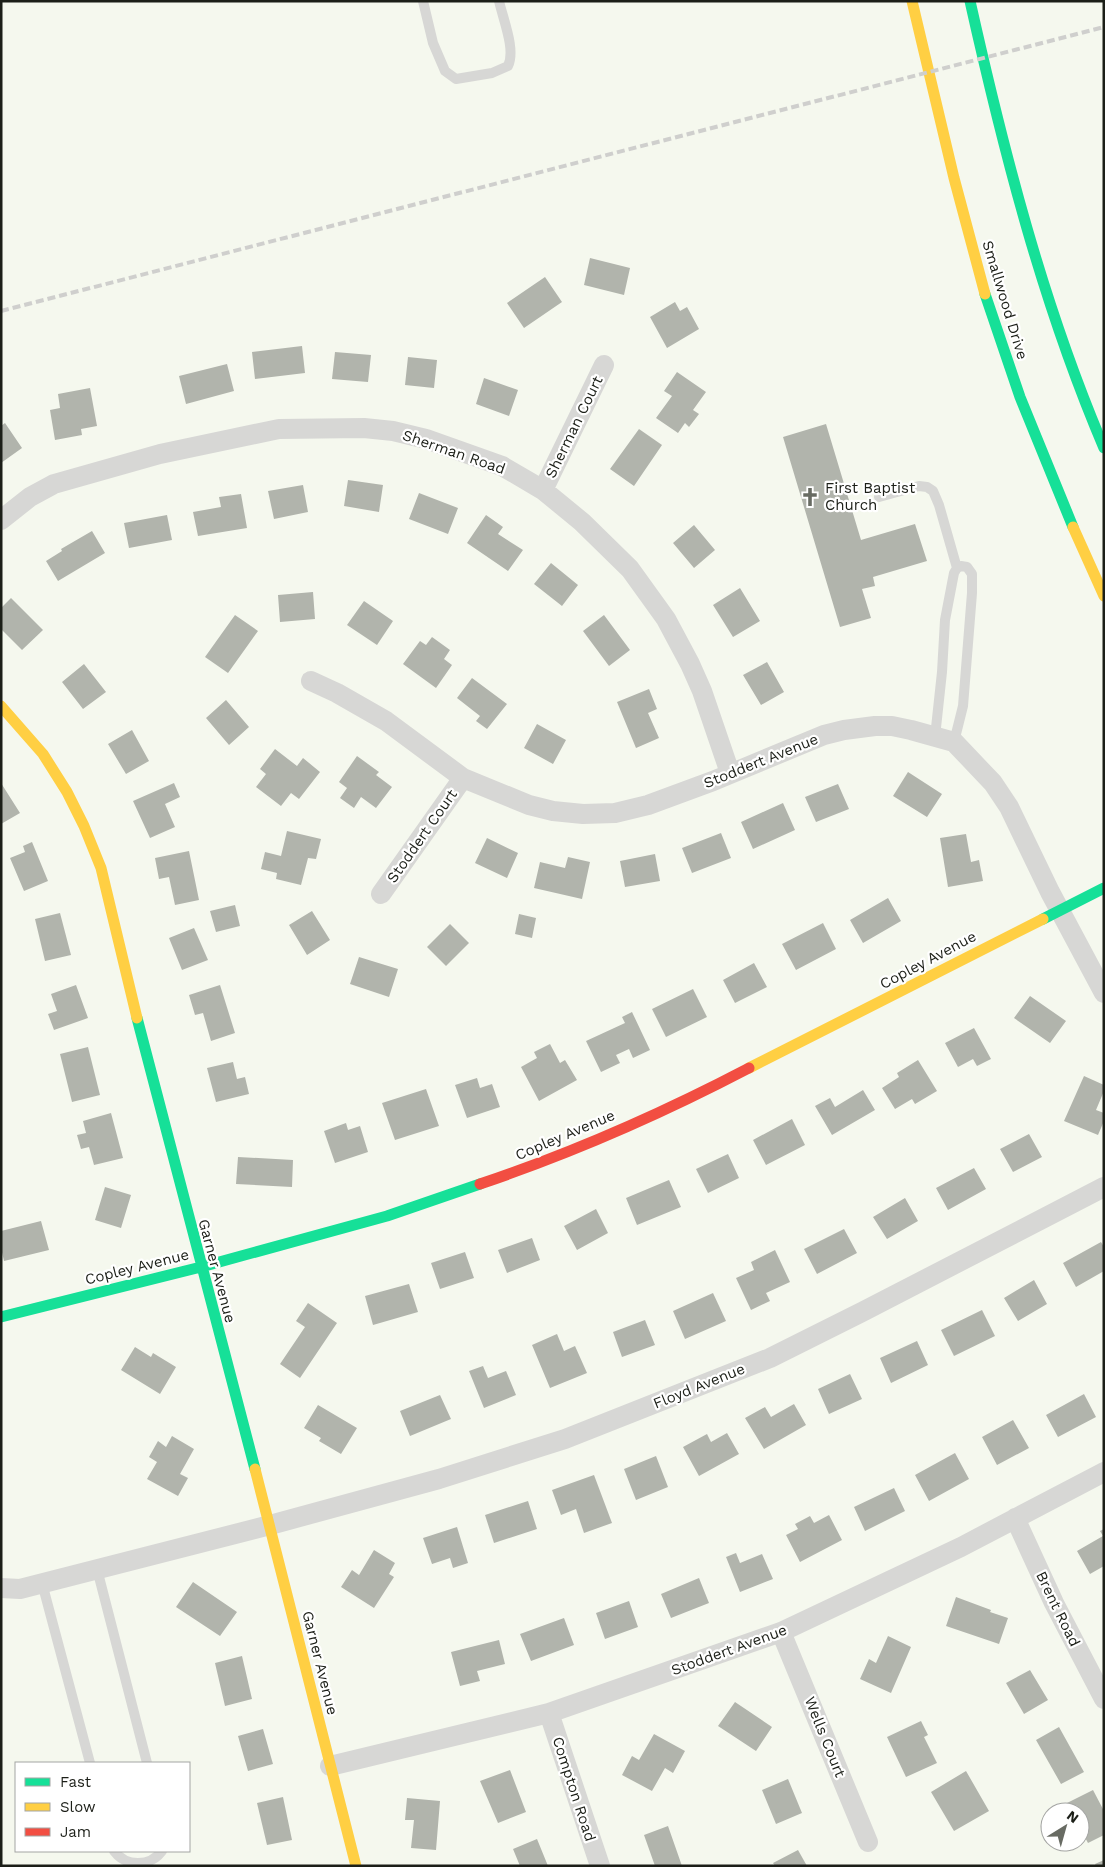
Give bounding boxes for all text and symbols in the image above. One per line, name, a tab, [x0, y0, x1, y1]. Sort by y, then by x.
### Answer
street label: Smallwood Drive	[978, 238, 1032, 362]
street label: Sherman Court	[541, 372, 607, 481]
street label: Sherman Road	[400, 426, 508, 478]
place label: First Baptist Church	[825, 479, 916, 514]
church icon: First Baptist Church	[799, 486, 821, 508]
street label: Stoddert Avenue	[701, 730, 821, 792]
street label: Stoddert Court	[383, 785, 461, 886]
street label: Copley Avenue	[877, 927, 979, 993]
street label: Copley Avenue	[512, 1106, 618, 1164]
street label: Garner Avenue	[194, 1217, 240, 1325]
street label: Copley Avenue	[83, 1245, 191, 1289]
street label: Floyd Avenue	[651, 1359, 747, 1413]
street label: Brent Road	[1032, 1568, 1084, 1650]
street label: Garner Avenue	[298, 1609, 342, 1717]
street label: Stoddert Avenue	[669, 1621, 789, 1679]
street label: Wells Court	[801, 1694, 850, 1781]
street label: Compton Road	[549, 1734, 599, 1844]
legend	[15, 1762, 190, 1852]
text: Fast	[60, 1773, 92, 1791]
text: Slow	[60, 1798, 96, 1816]
north arrow	[1040, 1802, 1090, 1852]
text: N	[1064, 1807, 1082, 1826]
text: Jam	[60, 1823, 91, 1841]

